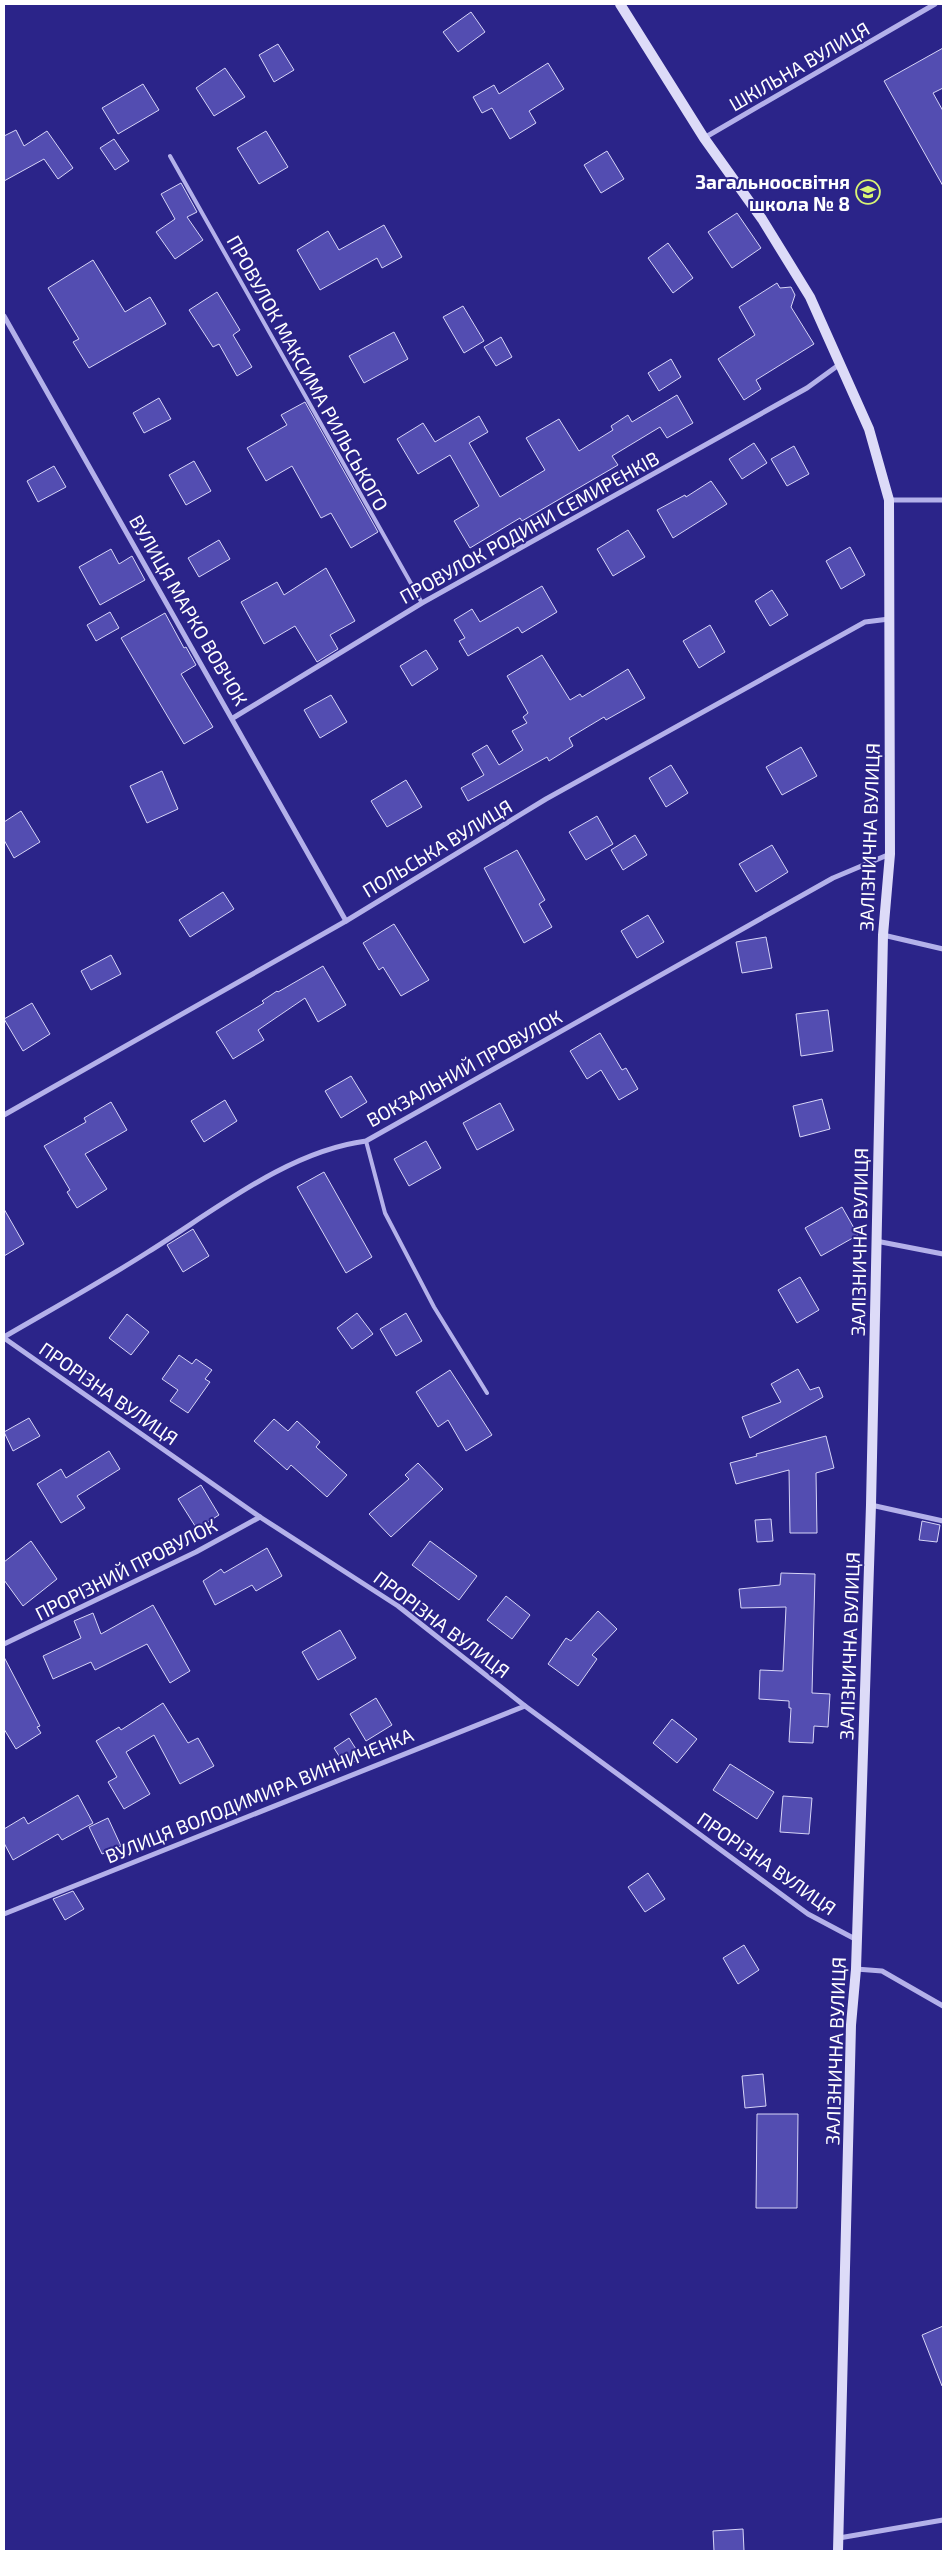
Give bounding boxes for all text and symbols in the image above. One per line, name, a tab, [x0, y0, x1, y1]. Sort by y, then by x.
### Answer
street label: ШКІЛЬНА ВУЛИЦЯ	[725, 16, 873, 116]
place label: Загальноосвітня школа № 8	[695, 170, 850, 215]
school or university icon: Загальноосвітня школа № 8	[855, 179, 881, 205]
street label: ПРОВУЛОК МАКСИМА РИЛЬСЬКОГО	[222, 231, 394, 515]
street label: ПРОВУЛОК РОДИНИ СЕМИРЕНКІВ	[395, 446, 663, 608]
street label: ВУЛИЦЯ МАРКО ВОВЧОК	[125, 511, 253, 709]
street label: ЗАЛІЗНИЧНА ВУЛИЦЯ	[854, 742, 884, 932]
street label: ПОЛЬСЬКА ВУЛИЦЯ	[358, 794, 516, 902]
street label: ВОКЗАЛЬНИЙ ПРОВУЛОК	[362, 1005, 566, 1131]
street label: ЗАЛІЗНИЧНА ВУЛИЦЯ	[846, 1148, 872, 1336]
street label: ПРОРІЗНА ВУЛИЦЯ	[35, 1337, 183, 1449]
street label: ПРОРІЗНИЙ ПРОВУЛОК	[31, 1513, 221, 1625]
street label: ЗАЛІЗНИЧНА ВУЛИЦЯ	[834, 1551, 864, 1741]
street label: ПРОРІЗНА ВУЛИЦЯ	[370, 1565, 514, 1683]
street label: ВУЛИЦЯ ВОЛОДИМИРА ВИННИЧЕНКА	[102, 1722, 417, 1868]
street label: ПРОРІЗНА ВУЛИЦЯ	[693, 1807, 841, 1919]
street label: ЗАЛІЗНИЧНА ВУЛИЦЯ	[820, 1956, 850, 2146]

